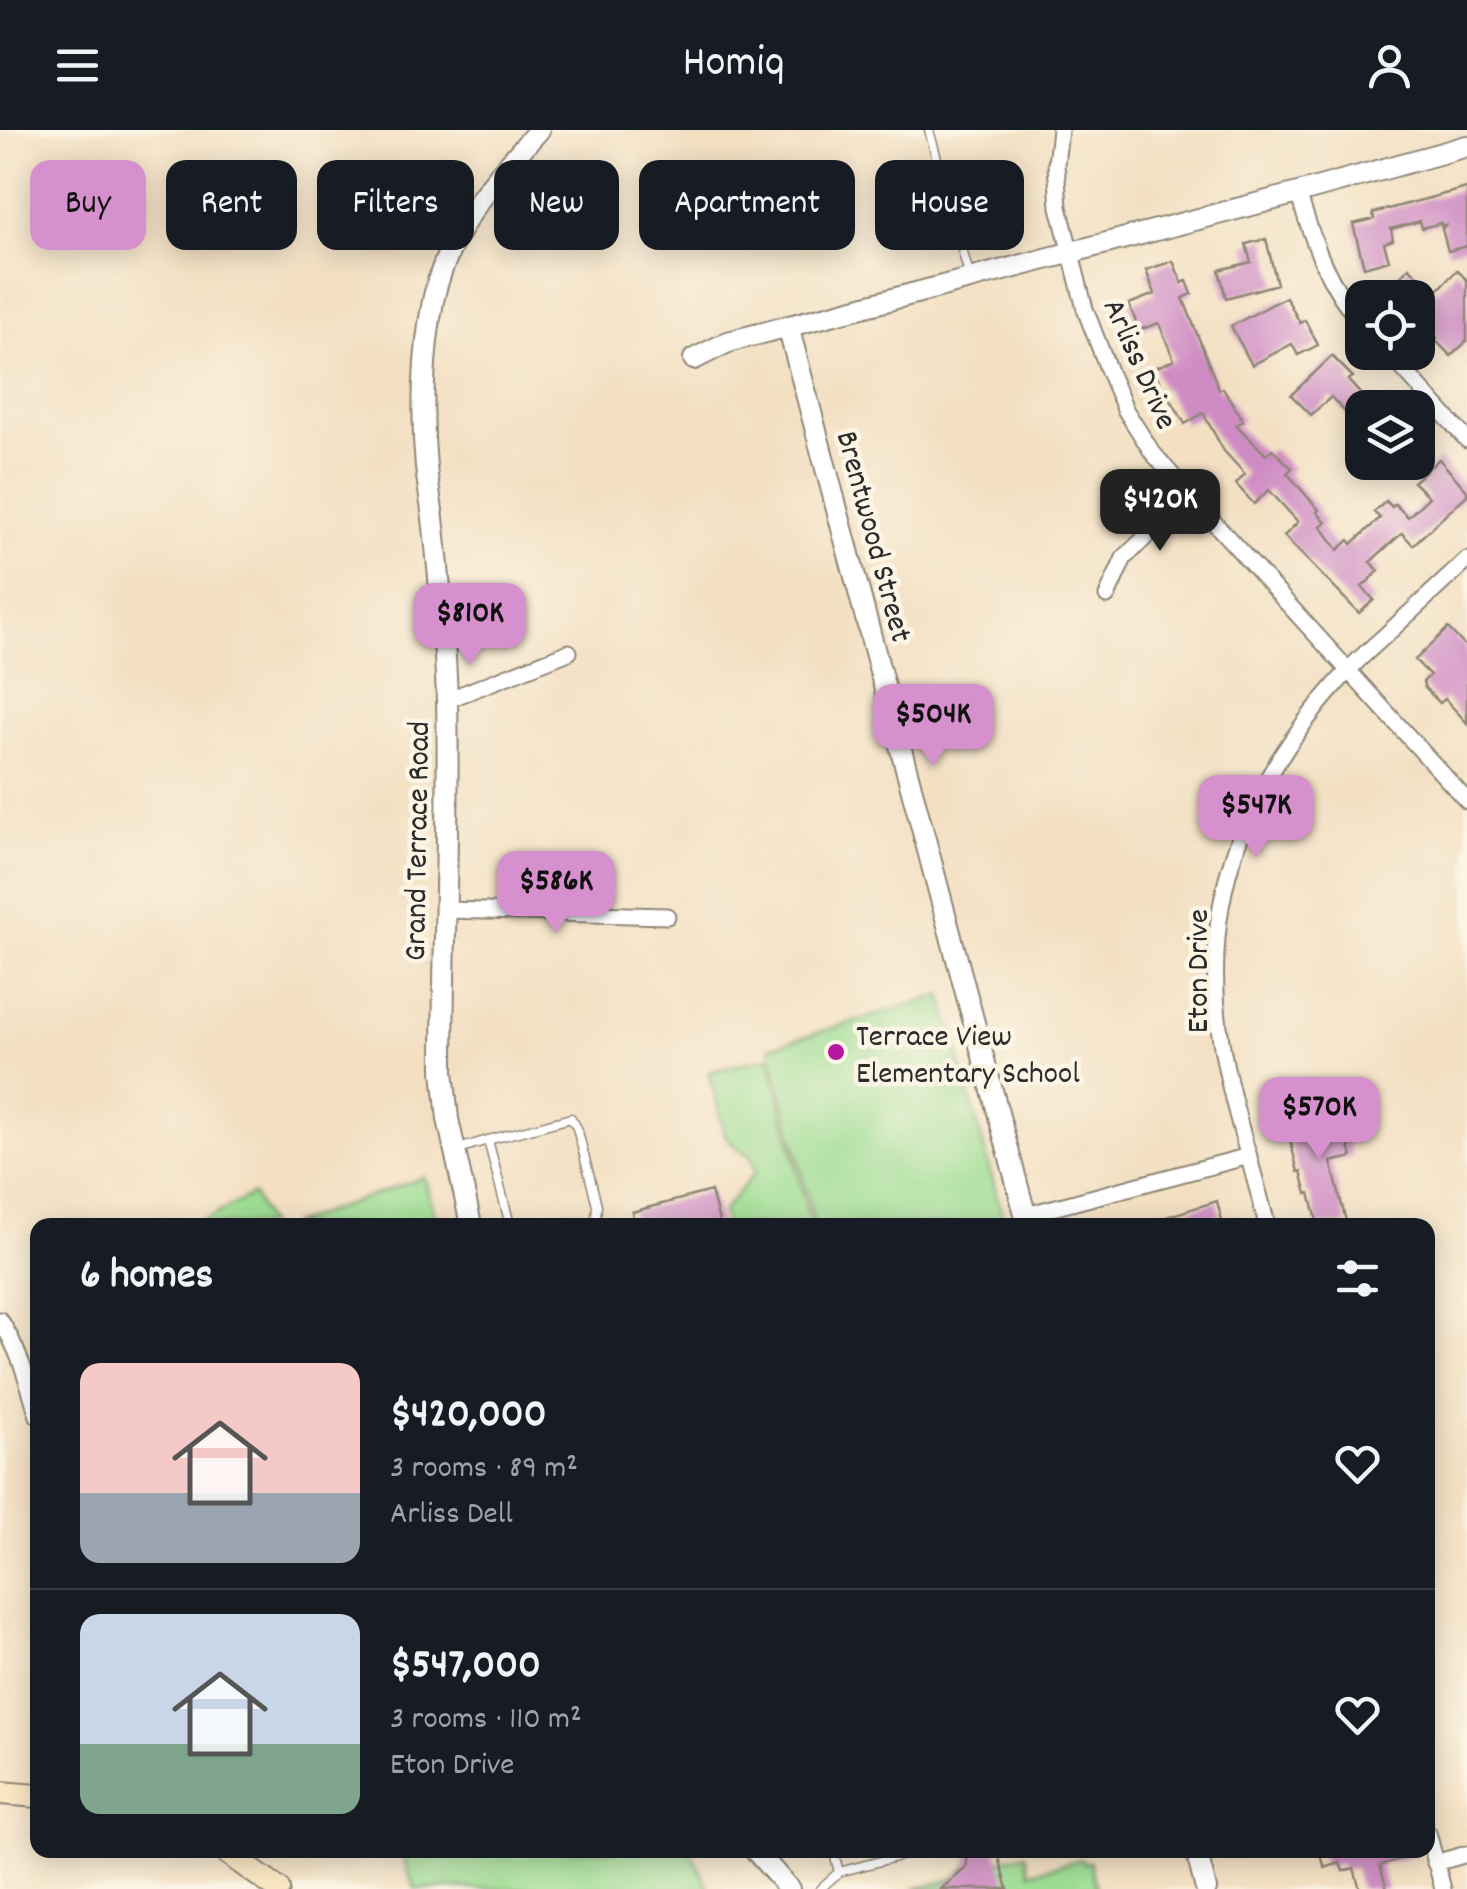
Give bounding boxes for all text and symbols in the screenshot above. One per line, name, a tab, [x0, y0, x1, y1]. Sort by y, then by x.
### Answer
text: Homiq	[682, 33, 785, 97]
icon: menu	[50, 38, 105, 93]
icon: person	[1362, 38, 1417, 93]
chip: Buy	[30, 160, 146, 250]
chip: Rent	[166, 160, 297, 250]
chip: Filters	[317, 160, 474, 250]
chip: New	[494, 160, 619, 250]
chip: Apartment	[639, 160, 855, 250]
chip: House	[875, 160, 1024, 250]
map controls	[1345, 280, 1435, 480]
button: locate	[1345, 280, 1435, 370]
street label: Arliss Drive	[1088, 292, 1187, 438]
button: layers	[1345, 390, 1435, 480]
street label: Brentwood Street	[821, 427, 922, 648]
pin: $420K	[1090, 469, 1230, 554]
text: $420K	[1122, 478, 1198, 524]
pin: $810K	[400, 583, 540, 668]
text: $810K	[436, 592, 504, 638]
pin: $504K	[863, 684, 1003, 769]
text: $504K	[895, 693, 971, 739]
street label: Grand Terrace Road	[395, 721, 445, 961]
pin: $547K	[1186, 775, 1326, 860]
text: $547K	[1220, 784, 1292, 830]
pin: $586K	[486, 851, 626, 936]
text: $586K	[519, 860, 593, 906]
street label: Eton Drive	[1178, 909, 1224, 1033]
place label: Terrace View Elementary School	[856, 1016, 1080, 1099]
marker: Terrace View Elementary School	[825, 1041, 847, 1063]
pin: $570K	[1249, 1077, 1389, 1162]
text: $570K	[1281, 1086, 1357, 1132]
text: 6 homes	[80, 1248, 213, 1308]
icon: filters	[1330, 1251, 1385, 1306]
text: $420,000	[390, 1387, 547, 1447]
icon: home	[160, 1403, 280, 1523]
icon: heart	[1330, 1436, 1385, 1491]
text: 3 rooms · 89 m²	[390, 1447, 578, 1493]
text: Arliss Dell	[390, 1493, 513, 1539]
text: $547,000	[390, 1638, 541, 1698]
icon: home	[160, 1654, 280, 1774]
icon: heart	[1330, 1687, 1385, 1742]
text: 3 rooms · 110 m²	[390, 1698, 582, 1744]
text: Eton Drive	[390, 1744, 514, 1790]

